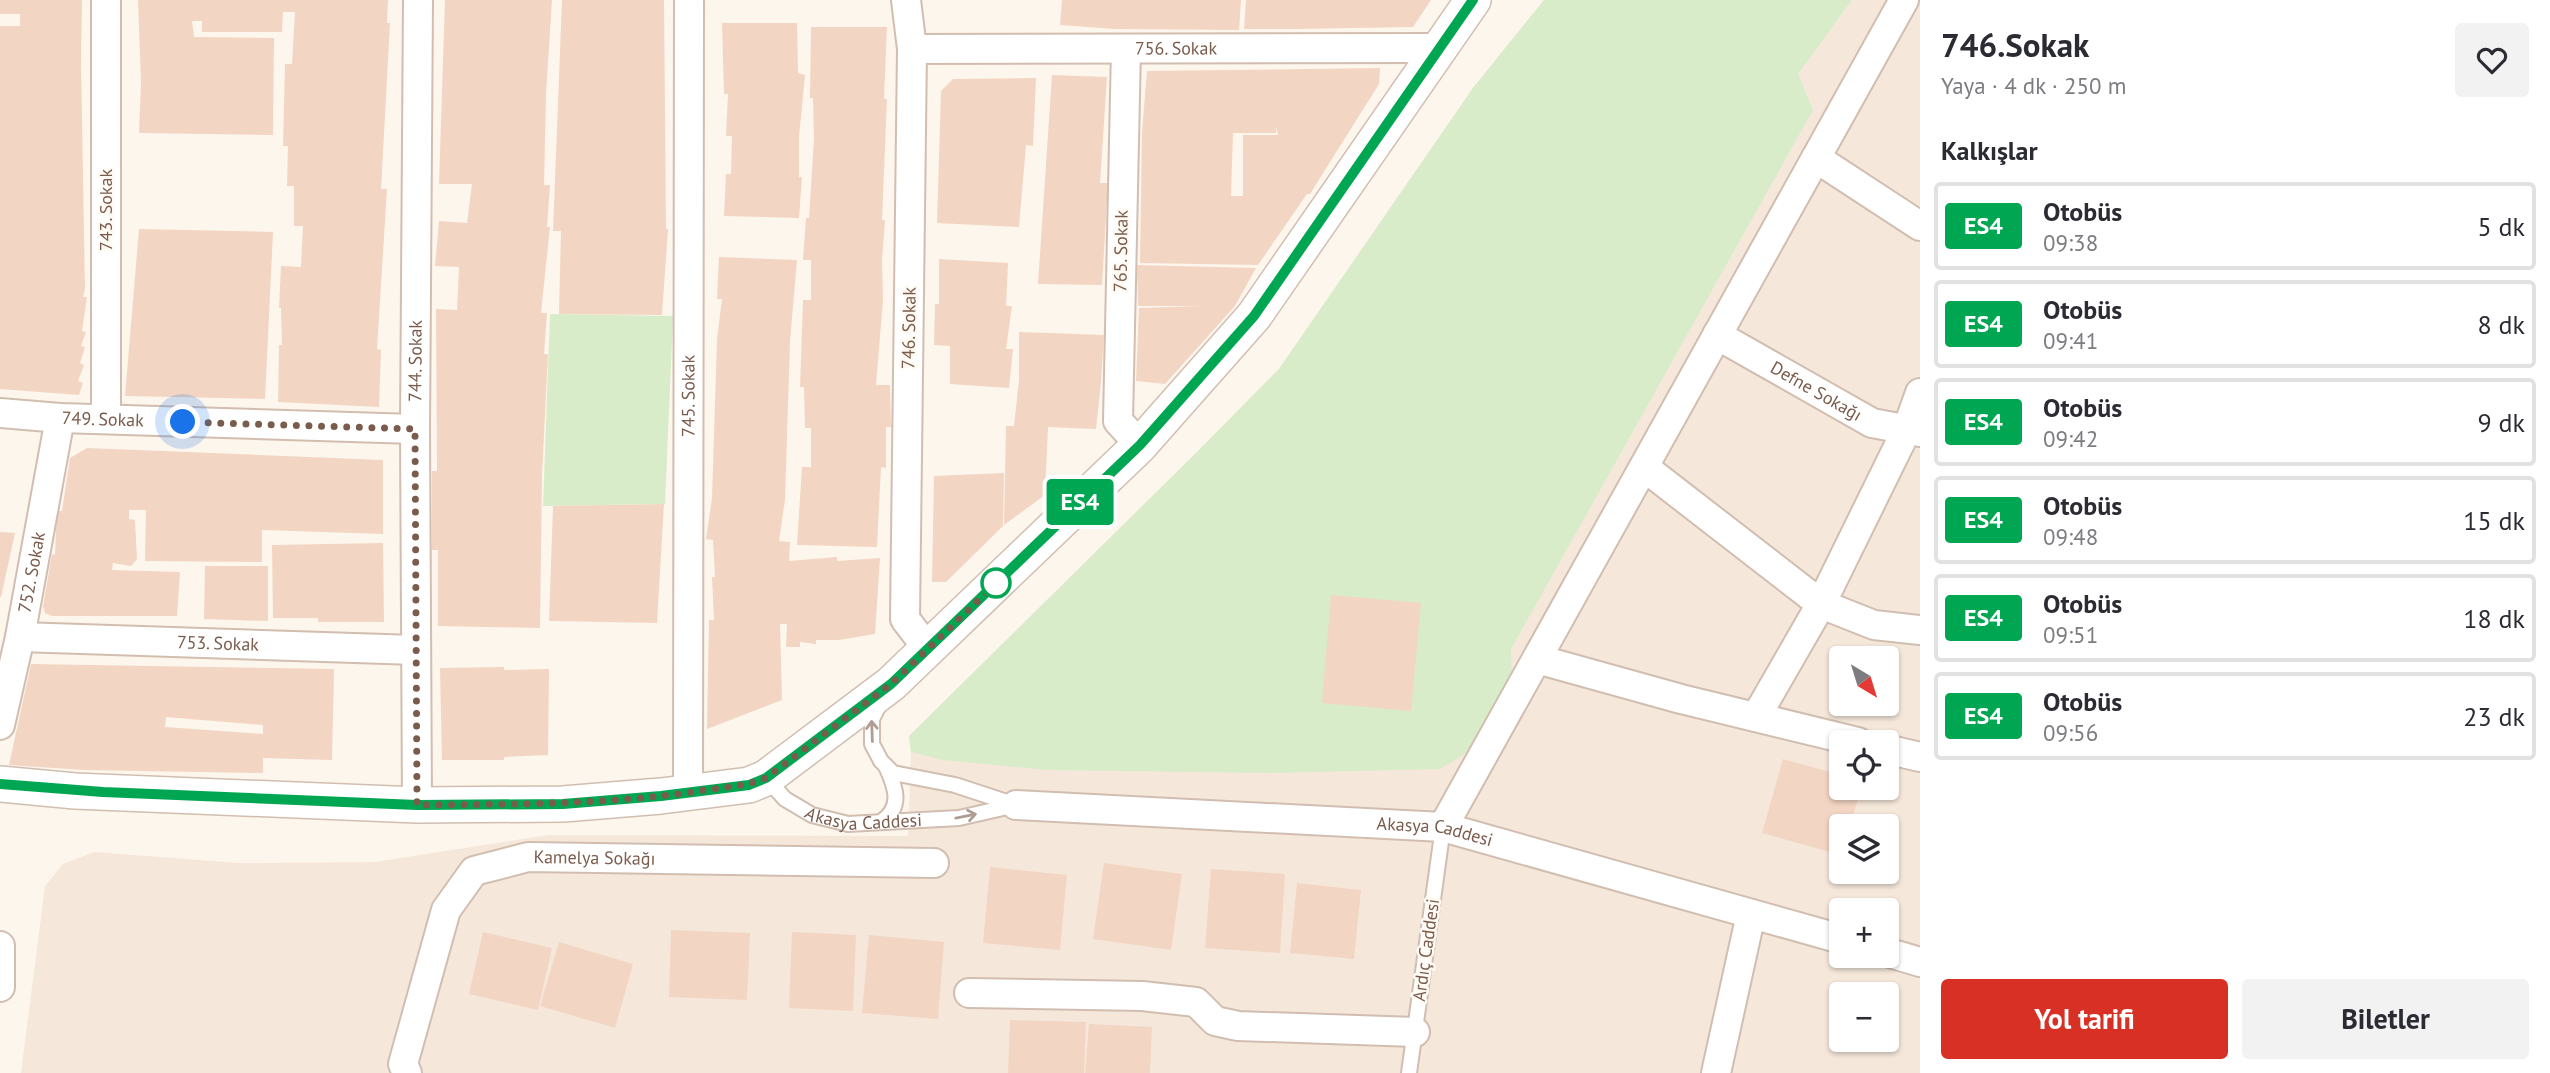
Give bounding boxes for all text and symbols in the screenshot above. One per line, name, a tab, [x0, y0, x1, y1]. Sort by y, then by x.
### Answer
text: 746.Sokak	[1941, 23, 2089, 66]
button: heart	[2455, 23, 2529, 97]
street label: 756. Sokak	[1135, 36, 1217, 60]
text: Yaya · 4 dk · 250 m	[1941, 71, 2126, 100]
text: Kalkışlar	[1941, 134, 2038, 167]
street label: 743. Sokak	[94, 169, 117, 251]
text: Otobüs	[2043, 195, 2122, 228]
street label: 765. Sokak	[1108, 209, 1133, 292]
text: ES4	[1964, 210, 2003, 241]
text: 5 dk	[2477, 210, 2525, 243]
text: 09:38	[2043, 228, 2098, 257]
street label: 746. Sokak	[896, 286, 921, 369]
text: Otobüs	[2043, 293, 2122, 326]
text: ES4	[1964, 308, 2003, 339]
text: 8 dk	[2477, 308, 2525, 341]
street label: 744. Sokak	[403, 319, 427, 402]
text: 09:41	[2043, 326, 2098, 355]
street label: 745. Sokak	[676, 355, 700, 437]
street label: Defne Sokağı	[1766, 356, 1866, 426]
text: Otobüs	[2043, 391, 2122, 424]
your location	[165, 404, 200, 439]
street label: 749. Sokak	[61, 406, 145, 432]
text: ES4	[1964, 406, 2003, 437]
text: 9 dk	[2477, 406, 2525, 439]
text: 09:42	[2043, 424, 2098, 453]
line badge: ES4	[1040, 479, 1120, 525]
text: ES4	[1061, 486, 1099, 517]
text: Otobüs	[2043, 489, 2122, 522]
text: ES4	[1964, 504, 2003, 535]
text: 15 dk	[2463, 504, 2525, 537]
text: 09:48	[2043, 522, 2098, 551]
street label: 752. Sokak	[13, 529, 50, 615]
unlabelled marker	[981, 568, 1011, 598]
text: Otobüs	[2043, 587, 2122, 620]
text: ES4	[1964, 602, 2003, 633]
text: 18 dk	[2463, 602, 2525, 635]
text: 09:51	[2043, 620, 2098, 649]
street label: 753. Sokak	[176, 630, 260, 656]
north arrow	[1829, 646, 1899, 716]
map controls	[1829, 646, 1899, 1052]
text: Otobüs	[2043, 685, 2122, 718]
text: ES4	[1964, 700, 2003, 731]
text: 23 dk	[2463, 700, 2525, 733]
text: 09:56	[2043, 718, 2098, 747]
one-way arrow	[865, 720, 879, 743]
button: locate	[1829, 730, 1899, 800]
street label: Akasya Caddesi	[801, 801, 923, 835]
one-way arrow	[954, 808, 977, 822]
street label: Akasya Caddesi	[1376, 812, 1496, 851]
button: layers	[1829, 814, 1899, 884]
street label: Kamelya Sokağı	[533, 845, 656, 870]
street label: Ardıç Caddesi	[1407, 897, 1444, 1003]
button: +	[1829, 898, 1899, 968]
button: Yol tarifi	[1941, 979, 2228, 1059]
button: Biletler	[2242, 979, 2529, 1059]
button: −	[1829, 982, 1899, 1052]

